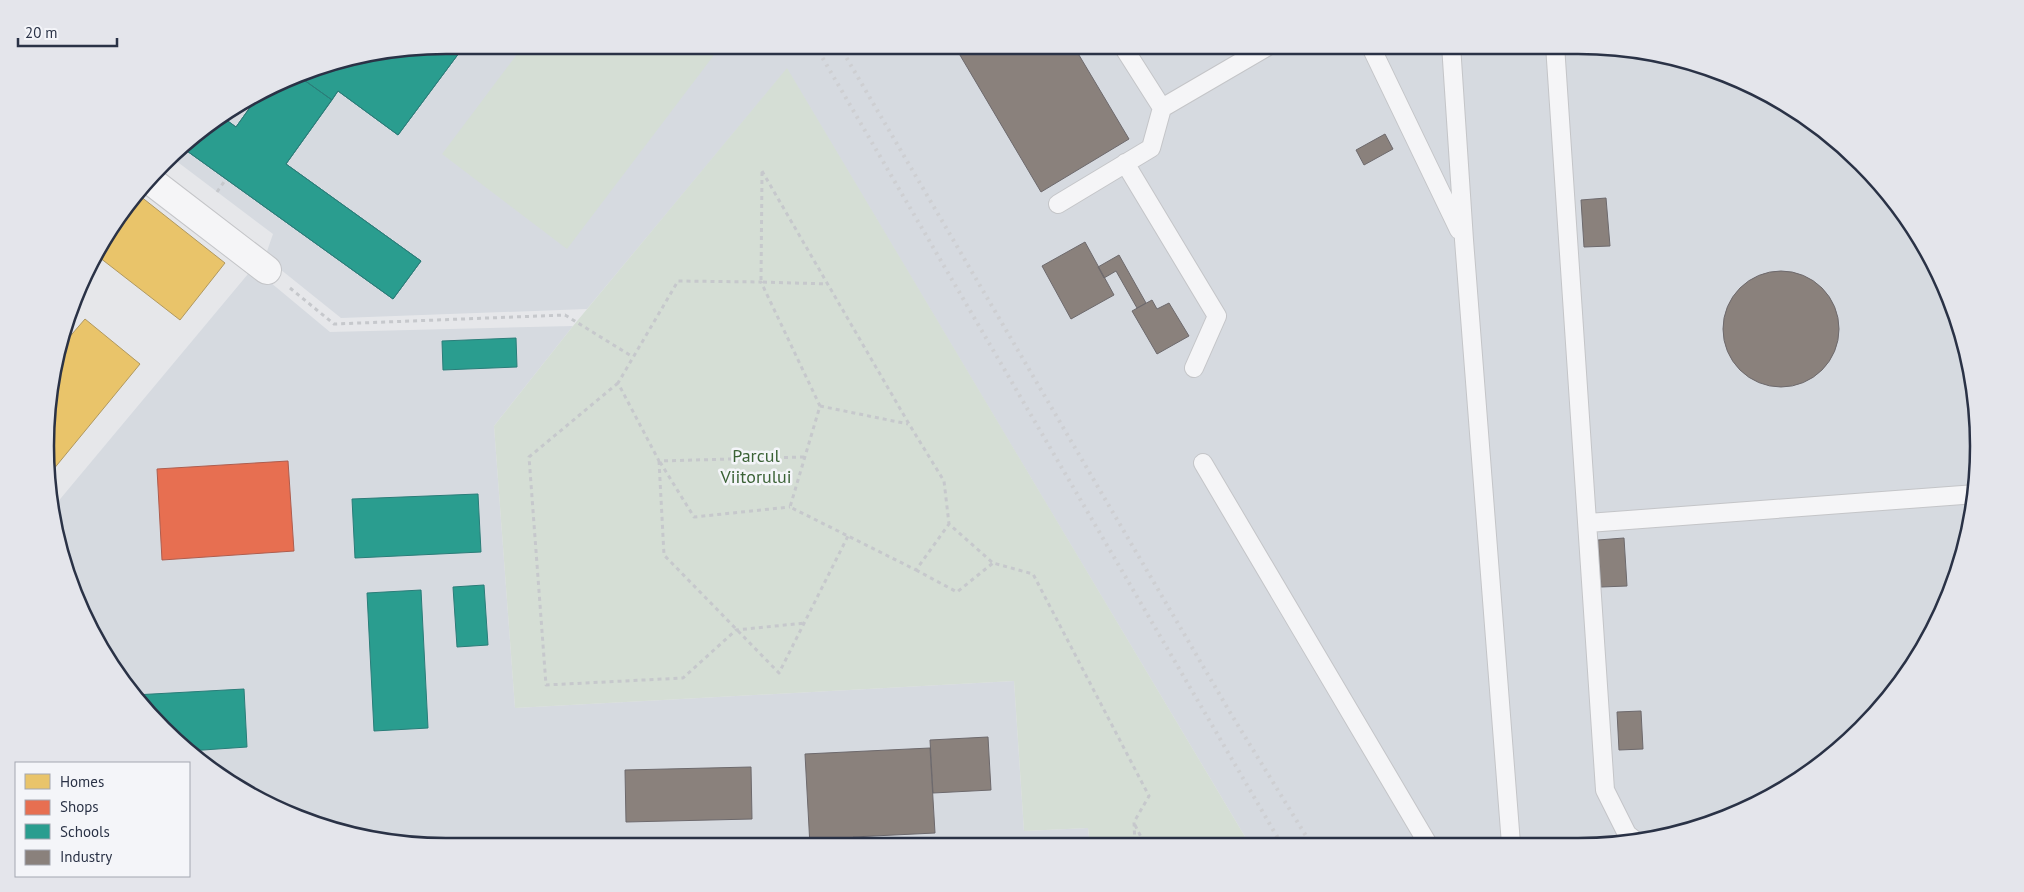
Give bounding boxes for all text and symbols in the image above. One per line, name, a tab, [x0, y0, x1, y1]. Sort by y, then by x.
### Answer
scale bar	[18, 15, 116, 47]
text: 20 m	[25, 23, 58, 42]
park label: Parcul Viitorului	[719, 444, 792, 488]
legend	[15, 762, 190, 877]
text: Homes	[60, 772, 104, 791]
text: Shops	[60, 797, 99, 816]
text: Schools	[60, 822, 110, 841]
text: Industry	[60, 847, 112, 866]

